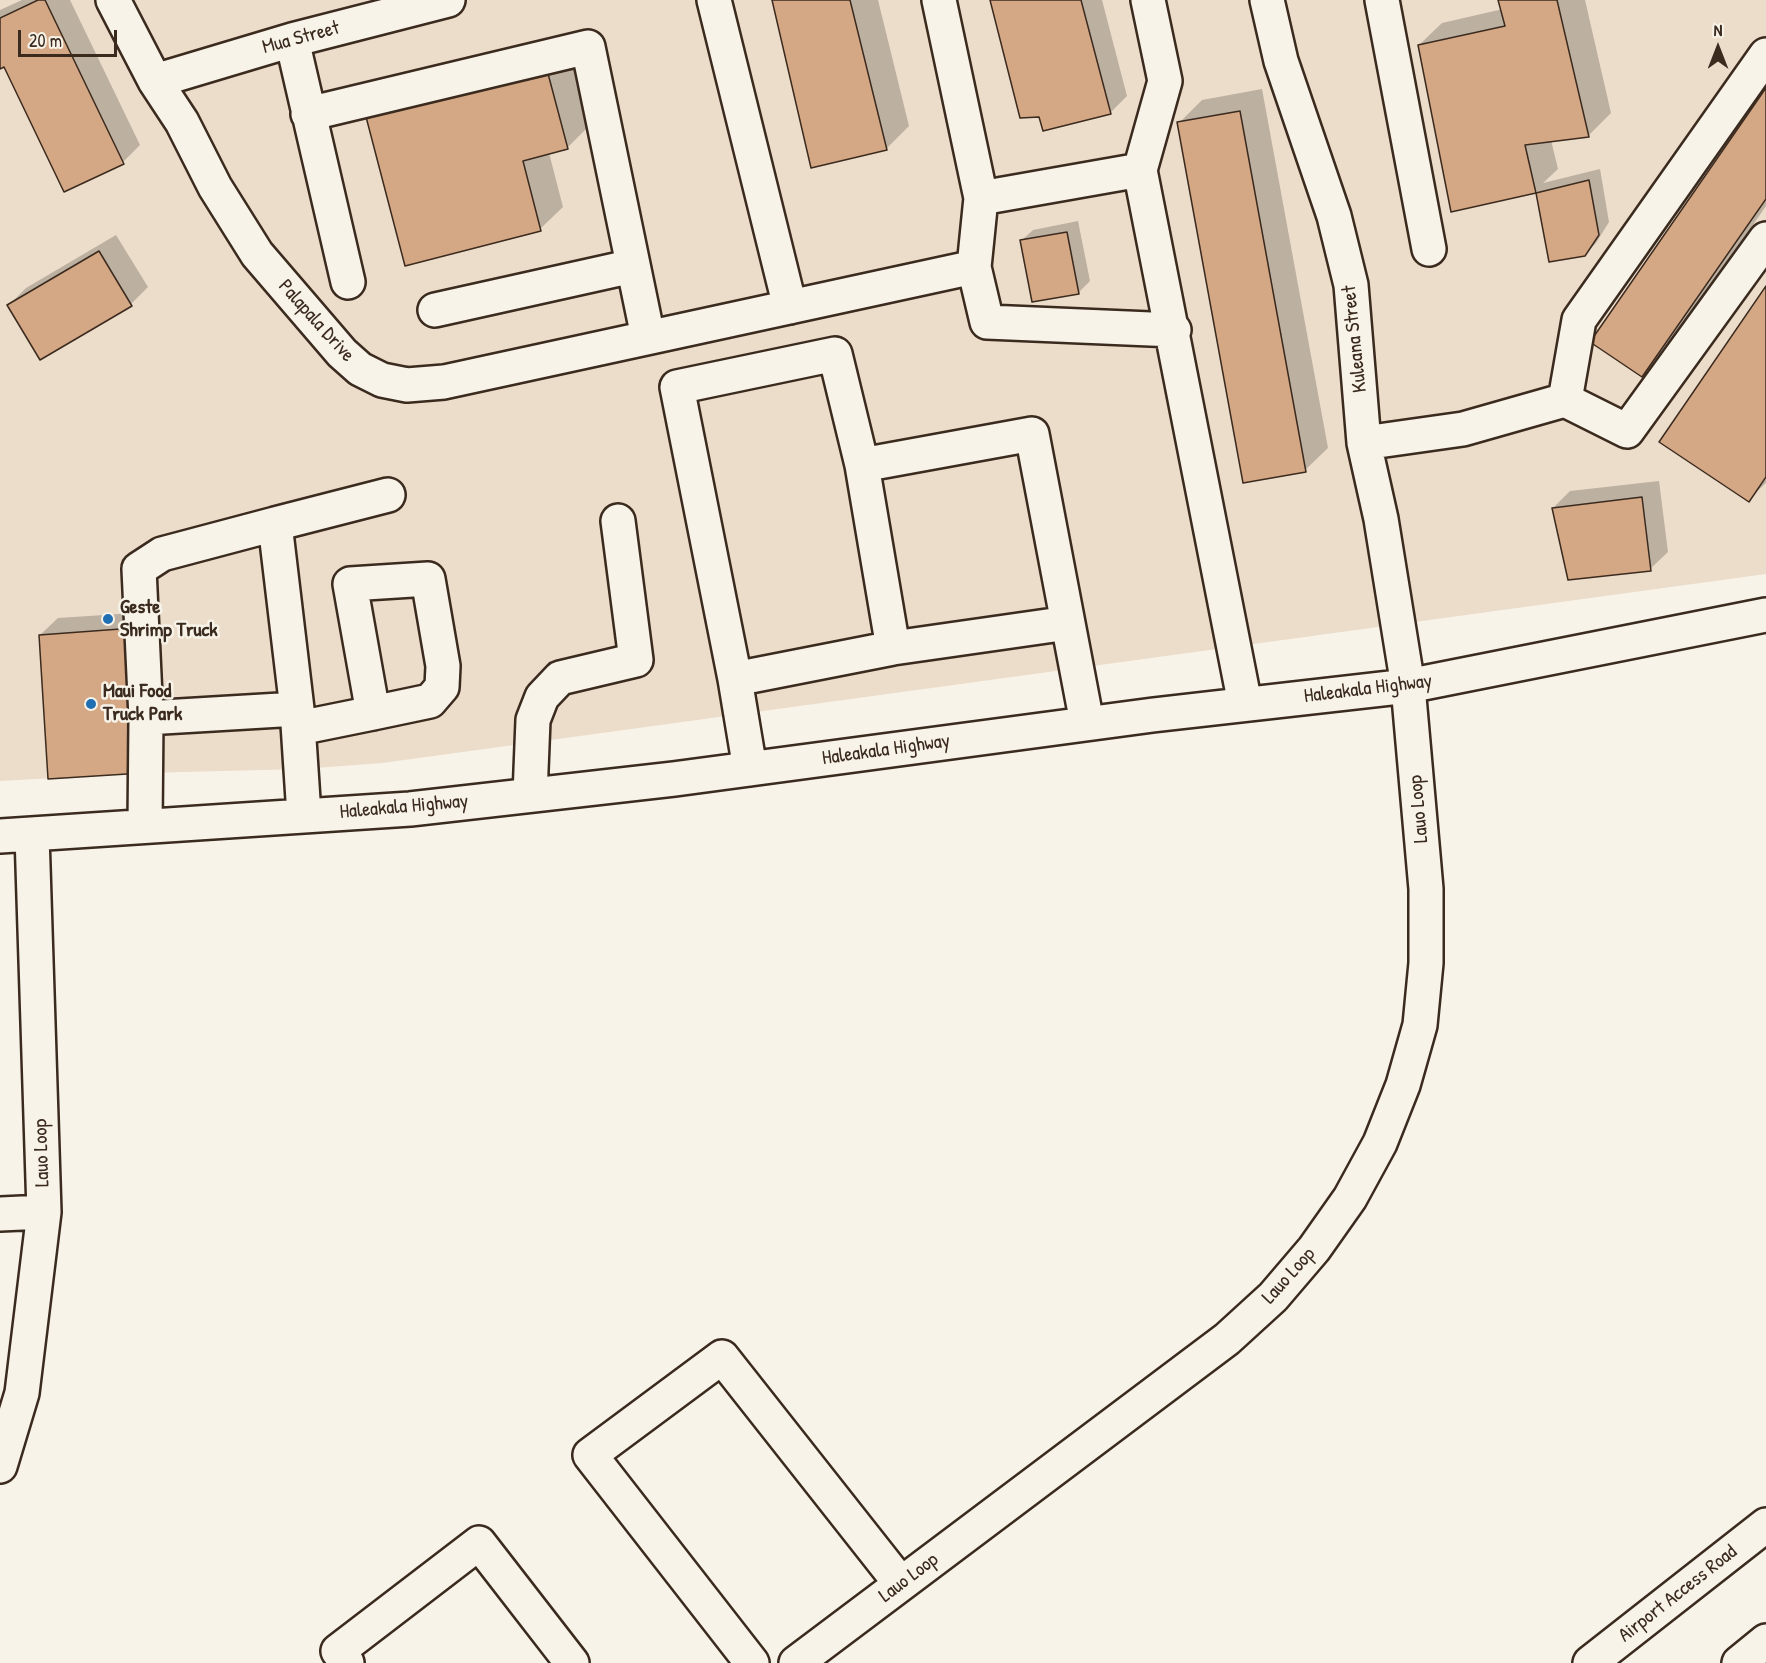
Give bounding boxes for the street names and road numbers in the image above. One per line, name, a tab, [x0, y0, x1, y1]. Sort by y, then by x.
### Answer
street label: Mua Street	[260, 16, 342, 60]
street label: Palapala Drive	[273, 275, 359, 367]
street label: Kuleana Street	[1337, 284, 1373, 394]
street label: Haleakala Highway	[1303, 669, 1433, 709]
street label: Haleakala Highway	[820, 729, 952, 771]
street label: Lauo Loop	[1404, 774, 1434, 844]
street label: Haleakala Highway	[339, 789, 469, 825]
street label: Lauo Loop	[29, 1119, 55, 1187]
street label: Lauo Loop	[1257, 1243, 1321, 1309]
street label: Airport Access Road	[1614, 1540, 1742, 1648]
street label: Lauo Loop	[875, 1548, 943, 1608]

